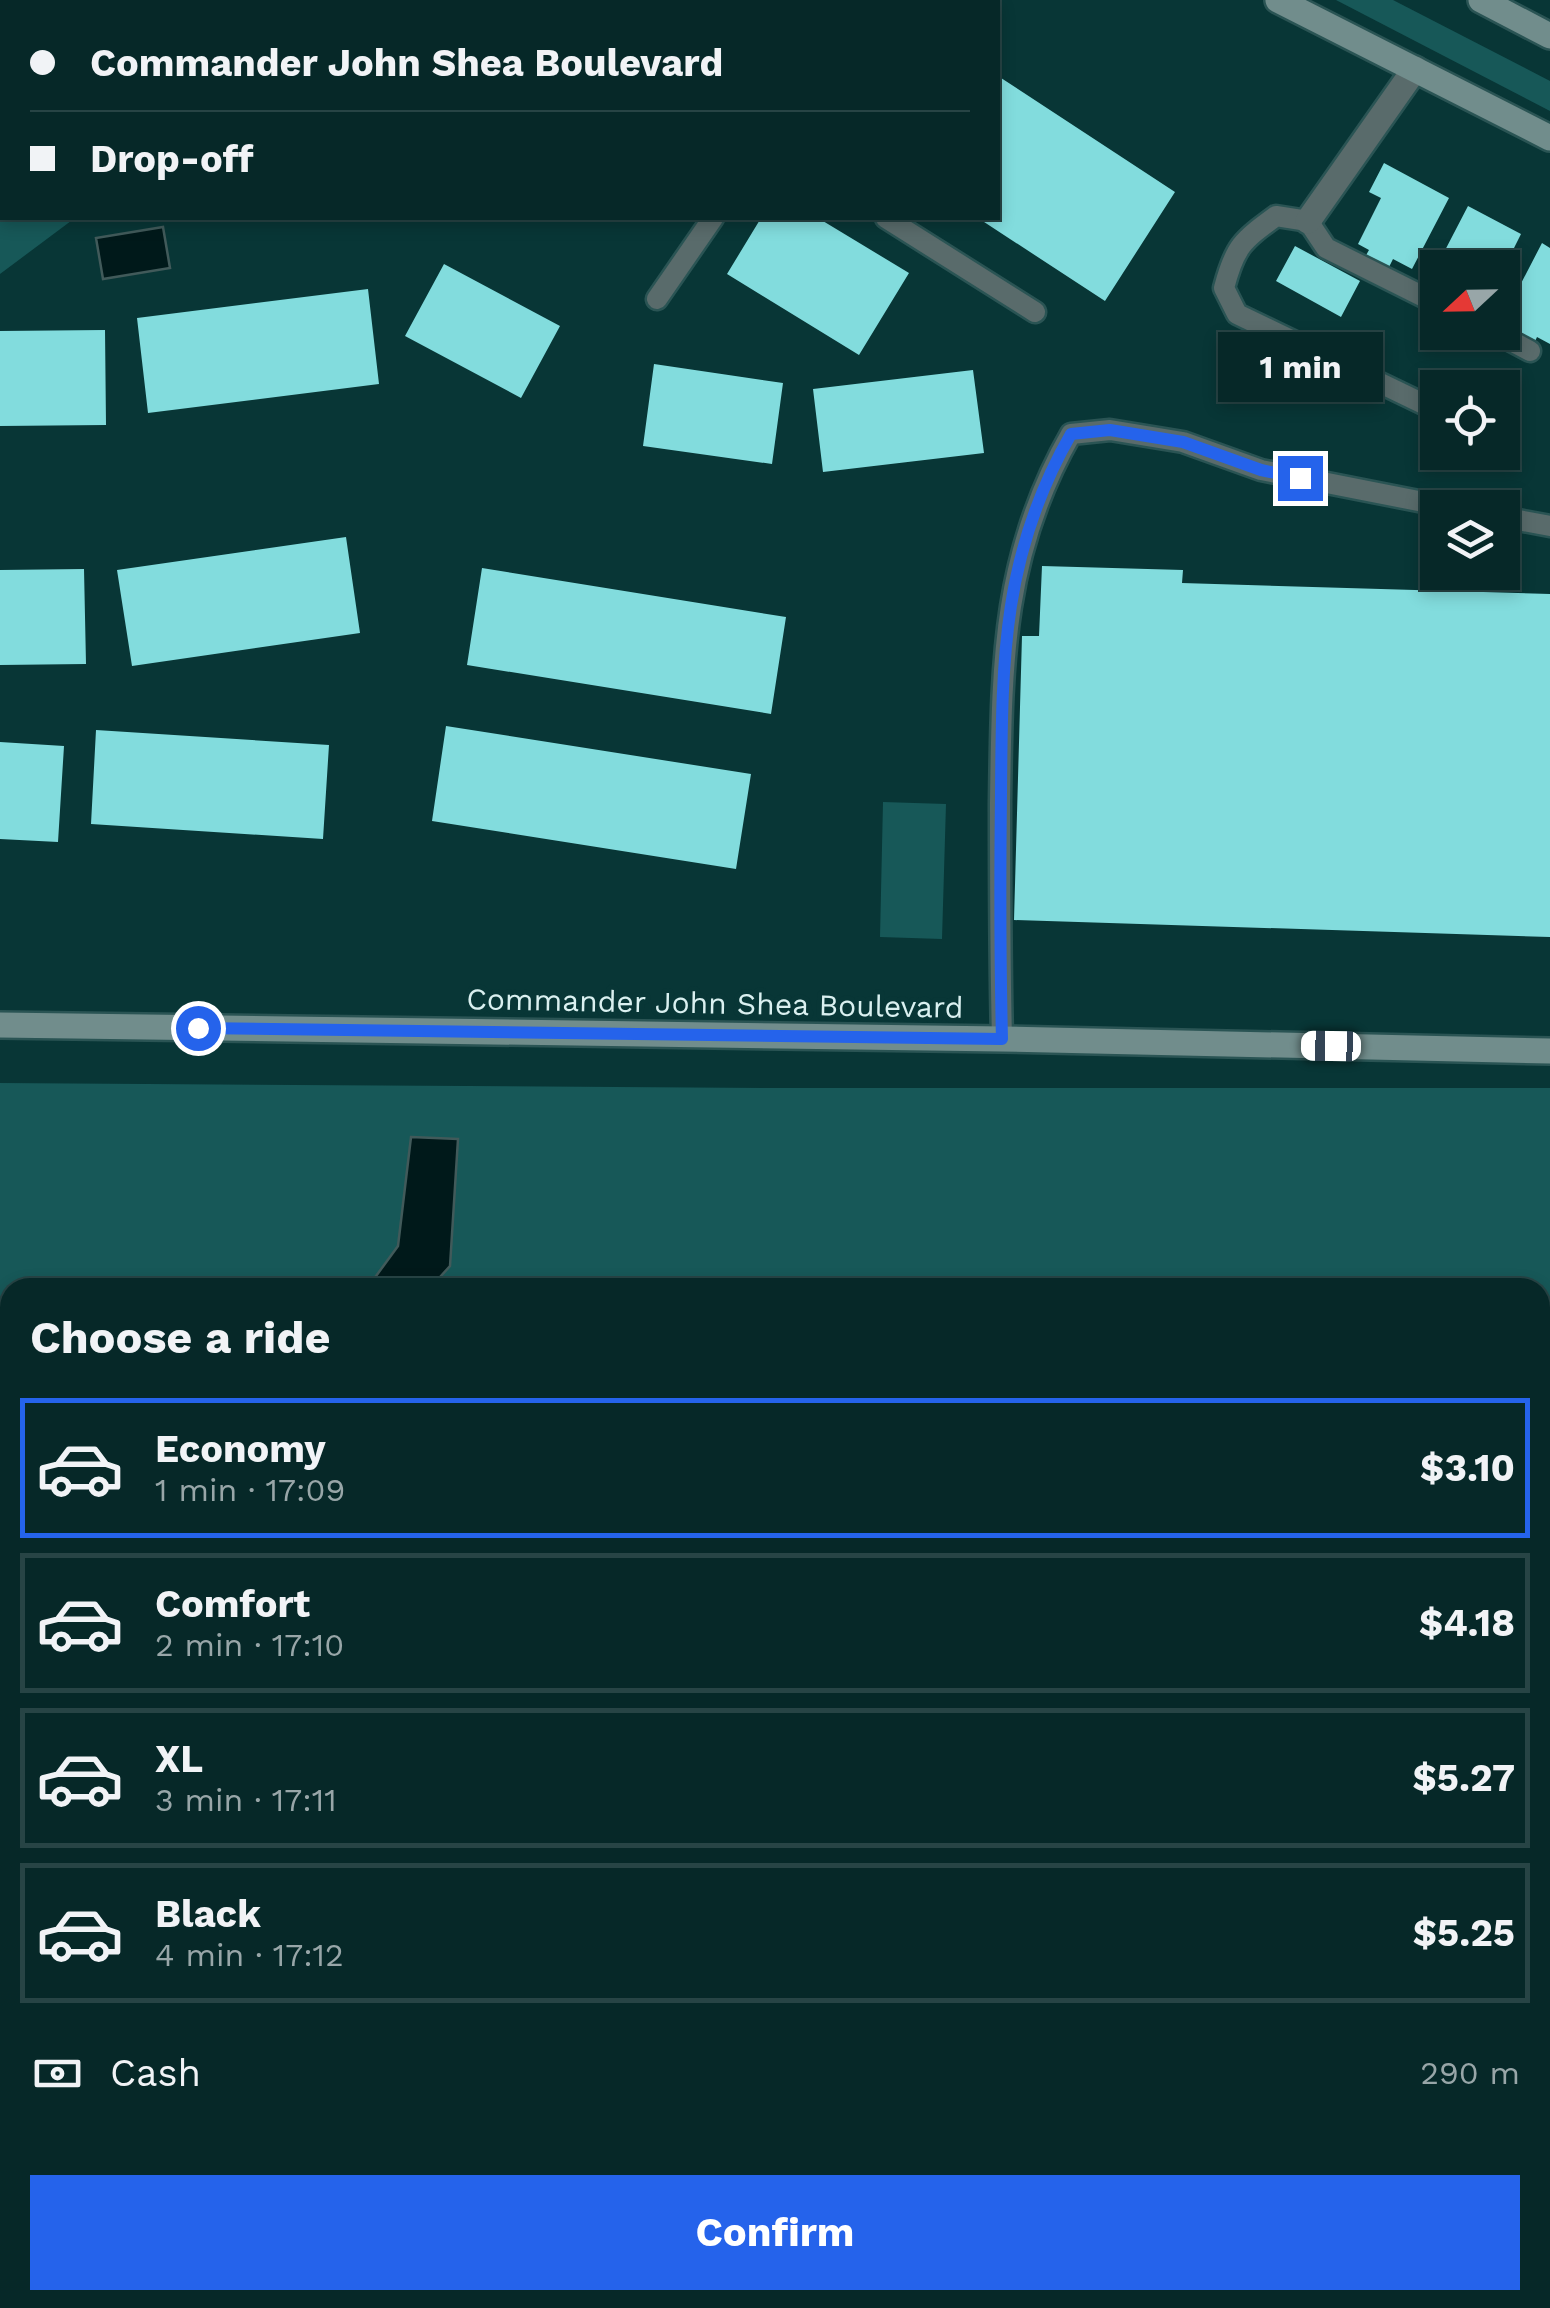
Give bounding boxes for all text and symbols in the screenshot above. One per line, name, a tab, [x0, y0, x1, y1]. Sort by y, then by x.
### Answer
text: Commander John Shea Boulevard	[90, 41, 723, 85]
text: Drop-off	[90, 137, 254, 181]
north arrow	[1420, 250, 1520, 350]
map controls	[1420, 250, 1520, 590]
callout: 1 min	[1218, 333, 1382, 403]
text: 1 min	[1259, 348, 1342, 386]
button: locate	[1420, 370, 1520, 470]
route end	[1278, 456, 1323, 501]
button: layers	[1420, 490, 1520, 590]
street label: Commander John Shea Boulevard	[466, 981, 964, 1025]
route start	[176, 1006, 221, 1051]
car	[1301, 1030, 1361, 1062]
text: Choose a ride	[30, 1311, 330, 1364]
icon: car	[35, 1423, 125, 1513]
text: Economy	[155, 1427, 326, 1471]
text: $3.10	[1420, 1446, 1515, 1490]
text: 1 min · 17:09	[155, 1471, 345, 1509]
icon: car	[35, 1578, 125, 1668]
text: Comfort	[155, 1582, 310, 1626]
text: $4.18	[1419, 1601, 1515, 1645]
text: 2 min · 17:10	[155, 1626, 344, 1664]
icon: car	[35, 1733, 125, 1823]
text: XL	[155, 1737, 203, 1781]
text: $5.27	[1412, 1756, 1515, 1800]
text: 3 min · 17:11	[155, 1781, 337, 1819]
icon: car	[35, 1888, 125, 1978]
text: Black	[155, 1892, 261, 1936]
text: $5.25	[1413, 1911, 1515, 1955]
text: 4 min · 17:12	[155, 1936, 344, 1974]
icon: cash	[30, 2046, 85, 2101]
text: Cash	[110, 2051, 201, 2095]
text: 290 m	[1420, 2054, 1520, 2092]
button: Confirm	[30, 2175, 1520, 2290]

